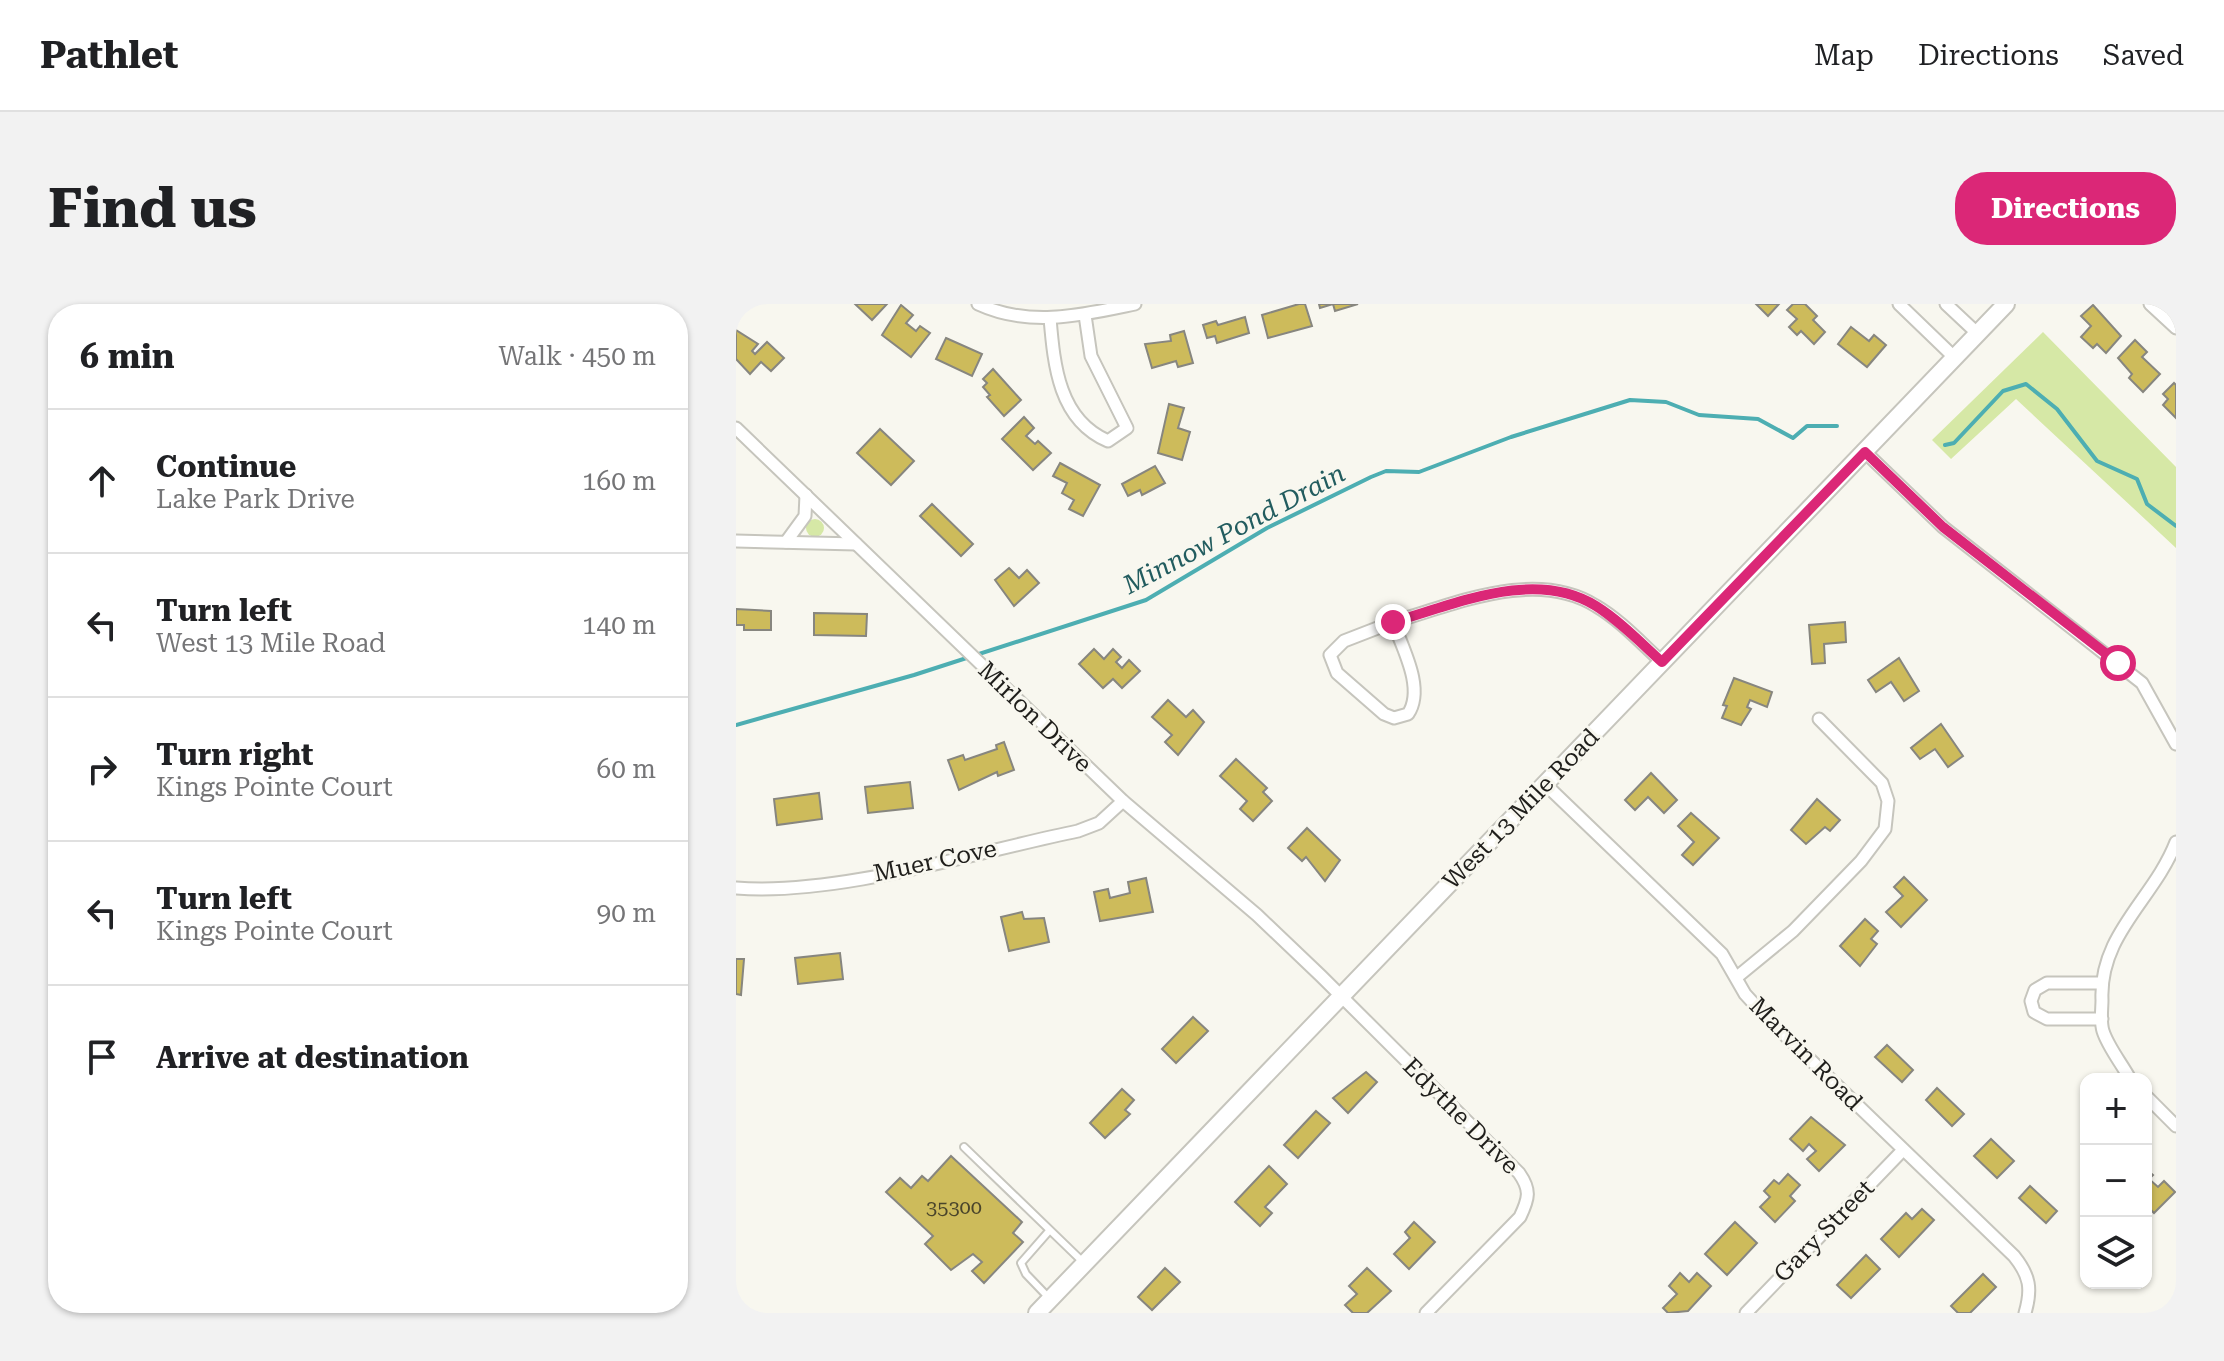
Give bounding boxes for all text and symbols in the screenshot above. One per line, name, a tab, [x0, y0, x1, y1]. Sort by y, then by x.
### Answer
text: Pathlet	[40, 33, 178, 77]
text: Map	[1814, 39, 1874, 72]
text: Directions	[1918, 39, 2059, 72]
text: Saved	[2103, 39, 2184, 72]
button: Directions	[1955, 172, 2176, 245]
text: Find us	[48, 175, 257, 241]
text: 6 min	[80, 336, 175, 376]
text: Walk · 450 m	[498, 341, 656, 371]
text: Continue	[156, 449, 296, 484]
water label: Minnow Pond Drain	[1117, 458, 1350, 601]
icon: ahead	[80, 459, 124, 503]
text: 160 m	[582, 466, 656, 496]
text: Lake Park Drive	[156, 484, 355, 514]
text: Turn left	[156, 593, 292, 628]
icon: left	[80, 603, 124, 647]
route end	[1375, 604, 1411, 640]
text: 140 m	[582, 610, 656, 640]
text: West 13 Mile Road	[156, 628, 386, 658]
route start	[2100, 645, 2136, 681]
street label: Mirlon Drive	[972, 656, 1098, 778]
street label: West 13 Mile Road	[1437, 723, 1605, 895]
text: Turn right	[156, 737, 313, 772]
icon: right	[80, 747, 124, 791]
text: 60 m	[597, 754, 656, 784]
text: Kings Pointe Court	[156, 772, 393, 802]
street label: Muer Cove	[871, 834, 999, 888]
text: Turn left	[156, 881, 292, 916]
icon: left	[80, 891, 124, 935]
text: 90 m	[597, 898, 656, 928]
text: Kings Pointe Court	[156, 916, 393, 946]
street label: Marvin Road	[1744, 992, 1868, 1116]
icon: arrive	[80, 1035, 124, 1079]
text: Arrive at destination	[156, 1040, 469, 1075]
street label: Edythe Drive	[1397, 1052, 1525, 1180]
map controls	[2080, 1073, 2152, 1289]
button: +	[2080, 1073, 2152, 1145]
button: −	[2080, 1145, 2152, 1217]
street label: Gary Street	[1768, 1174, 1880, 1288]
house number: 35300	[926, 1195, 982, 1219]
button: layers	[2080, 1217, 2152, 1289]

